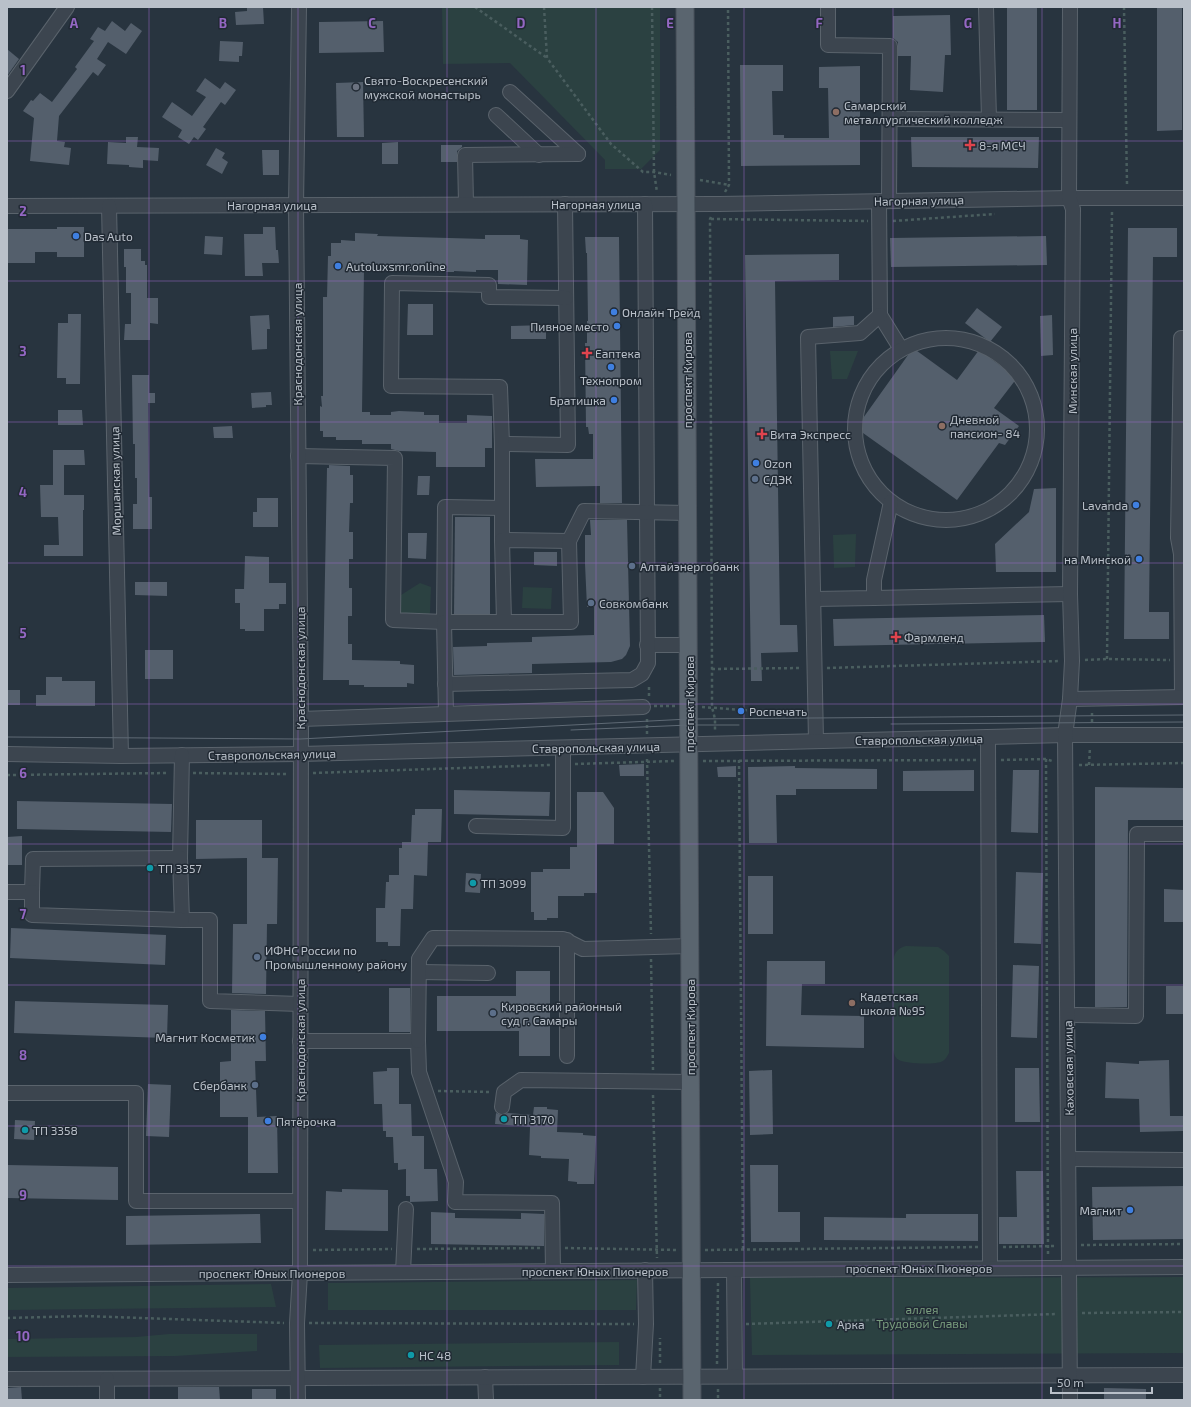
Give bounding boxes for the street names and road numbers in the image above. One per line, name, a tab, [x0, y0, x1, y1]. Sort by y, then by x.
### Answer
street label: Нагорная улица	[874, 192, 964, 209]
street label: Нагорная улица	[551, 197, 641, 212]
street label: Нагорная улица	[227, 198, 317, 213]
street label: Краснодонская улица	[290, 283, 305, 405]
street label: Минская улица	[1065, 328, 1080, 414]
street label: проспект Кирова	[680, 332, 694, 428]
street label: Моршанская улица	[107, 426, 124, 536]
street label: Краснодонская улица	[293, 607, 308, 729]
street label: проспект Кирова	[682, 656, 696, 752]
street label: Ставропольская улица	[855, 731, 983, 748]
street label: Ставропольская улица	[532, 739, 660, 756]
street label: Ставропольская улица	[208, 746, 336, 763]
street label: Краснодонская улица	[293, 979, 308, 1101]
street label: проспект Кирова	[683, 979, 697, 1075]
street label: Каховская улица	[1060, 1020, 1077, 1116]
street label: проспект Юных Пионеров	[846, 1261, 992, 1275]
street label: проспект Юных Пионеров	[522, 1264, 668, 1278]
street label: проспект Юных Пионеров	[199, 1266, 345, 1280]

